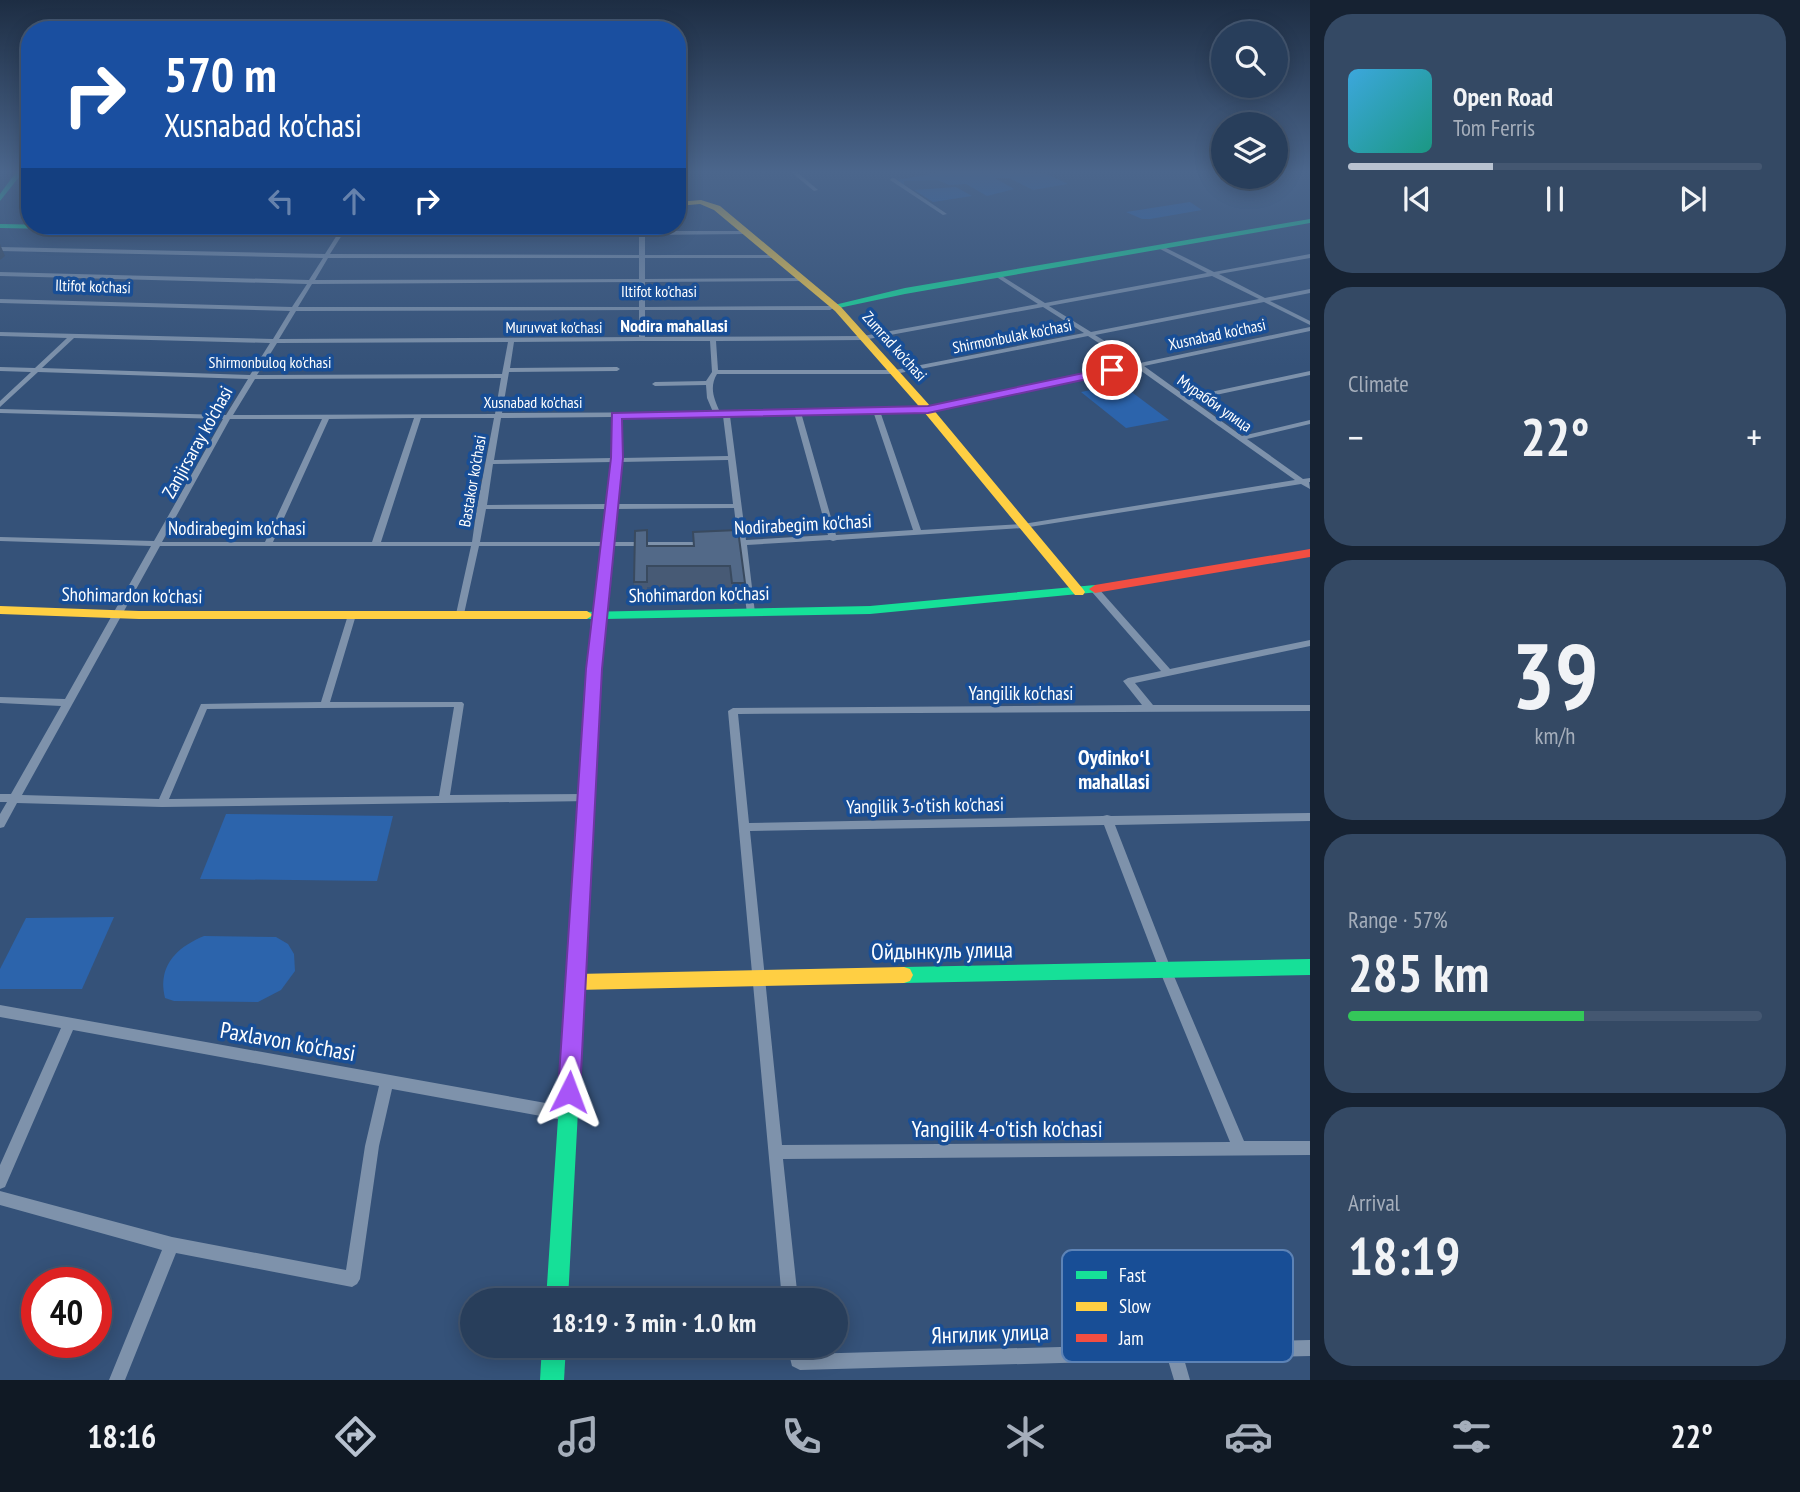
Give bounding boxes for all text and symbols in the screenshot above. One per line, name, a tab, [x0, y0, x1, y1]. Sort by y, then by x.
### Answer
map controls	[1211, 21, 1288, 189]
button: search	[1211, 21, 1288, 98]
text: 570 m	[164, 42, 277, 106]
icon: right	[49, 49, 140, 140]
text: Open Road	[1453, 80, 1553, 113]
text: Xusnabad ko'chasi	[164, 104, 362, 146]
button: layers	[1211, 112, 1288, 189]
text: Tom Ferris	[1453, 113, 1535, 142]
icon: previous	[1398, 180, 1436, 218]
icon: pause	[1536, 180, 1574, 218]
icon: next	[1674, 180, 1712, 218]
icon: left	[262, 182, 300, 220]
icon: ahead	[335, 182, 373, 220]
icon: right	[408, 182, 446, 220]
street label: Iltifot ko'chasi	[55, 275, 131, 297]
street label: Iltifot ko'chasi	[621, 281, 697, 301]
street label: Zumrad ko'chasi	[858, 307, 932, 385]
district label: Nodira mahallasi	[620, 314, 728, 337]
street label: Xusnabad ko'chasi	[1167, 314, 1267, 354]
street label: Shirmonbulak ko'chasi	[951, 315, 1073, 357]
street label: Muruvvat ko'chasi	[505, 317, 603, 337]
pin	[1082, 340, 1142, 400]
icon: arrive	[1093, 351, 1131, 389]
street label: Shirmonbuloq ko'chasi	[209, 352, 331, 372]
text: Climate	[1348, 369, 1409, 398]
street label: Мурабби улица	[1174, 370, 1256, 436]
street label: Zanjirsaray ko'chasi	[156, 382, 238, 502]
street label: Xusnabad ko'chasi	[484, 392, 582, 412]
text: 22°	[1521, 403, 1589, 470]
text: −	[1348, 412, 1364, 461]
text: +	[1746, 412, 1762, 461]
street label: Bastakor ko'chasi	[454, 434, 490, 528]
street label: Nodirabegim ko'chasi	[734, 508, 872, 540]
street label: Nodirabegim ko'chasi	[168, 516, 306, 540]
street label: Shohimardon ko'chasi	[628, 581, 770, 607]
street label: Shohimardon ko'chasi	[61, 582, 203, 608]
text: 39	[1512, 616, 1599, 734]
street label: Yangilik ko'chasi	[969, 681, 1073, 705]
text: km/h	[1535, 721, 1575, 750]
district label: Oydinkoʻl mahallasi	[1078, 744, 1151, 795]
street label: Yangilik 3-o'tish ko'chasi	[846, 792, 1004, 818]
text: Range · 57%	[1348, 905, 1448, 934]
street label: Ойдынкуль улица	[871, 934, 1013, 966]
text: 285 km	[1348, 939, 1489, 1006]
street label: Paxlavon ko'chasi	[218, 1015, 358, 1067]
position arrow	[532, 1055, 606, 1129]
street label: Yangilik 4-o'tish ko'chasi	[911, 1114, 1103, 1143]
text: Arrival	[1348, 1188, 1400, 1217]
text: 18:19	[1348, 1222, 1460, 1289]
legend	[1062, 1250, 1293, 1362]
text: Fast	[1119, 1263, 1147, 1287]
speed limit sign: 40	[21, 1267, 112, 1358]
text: Slow	[1119, 1294, 1152, 1318]
text: 18:19 · 3 min · 1.0 km	[552, 1306, 756, 1339]
street label: Янгилик улица	[931, 1316, 1049, 1350]
text: Jam	[1118, 1326, 1144, 1350]
icon: directions	[331, 1412, 380, 1461]
icon: music	[554, 1412, 603, 1461]
icon: phone	[777, 1412, 826, 1461]
icon: climate	[1001, 1412, 1050, 1461]
icon: car	[1224, 1412, 1273, 1461]
icon: filters	[1447, 1412, 1496, 1461]
text: 18:16	[87, 1415, 156, 1457]
text: 22°	[1671, 1415, 1713, 1457]

